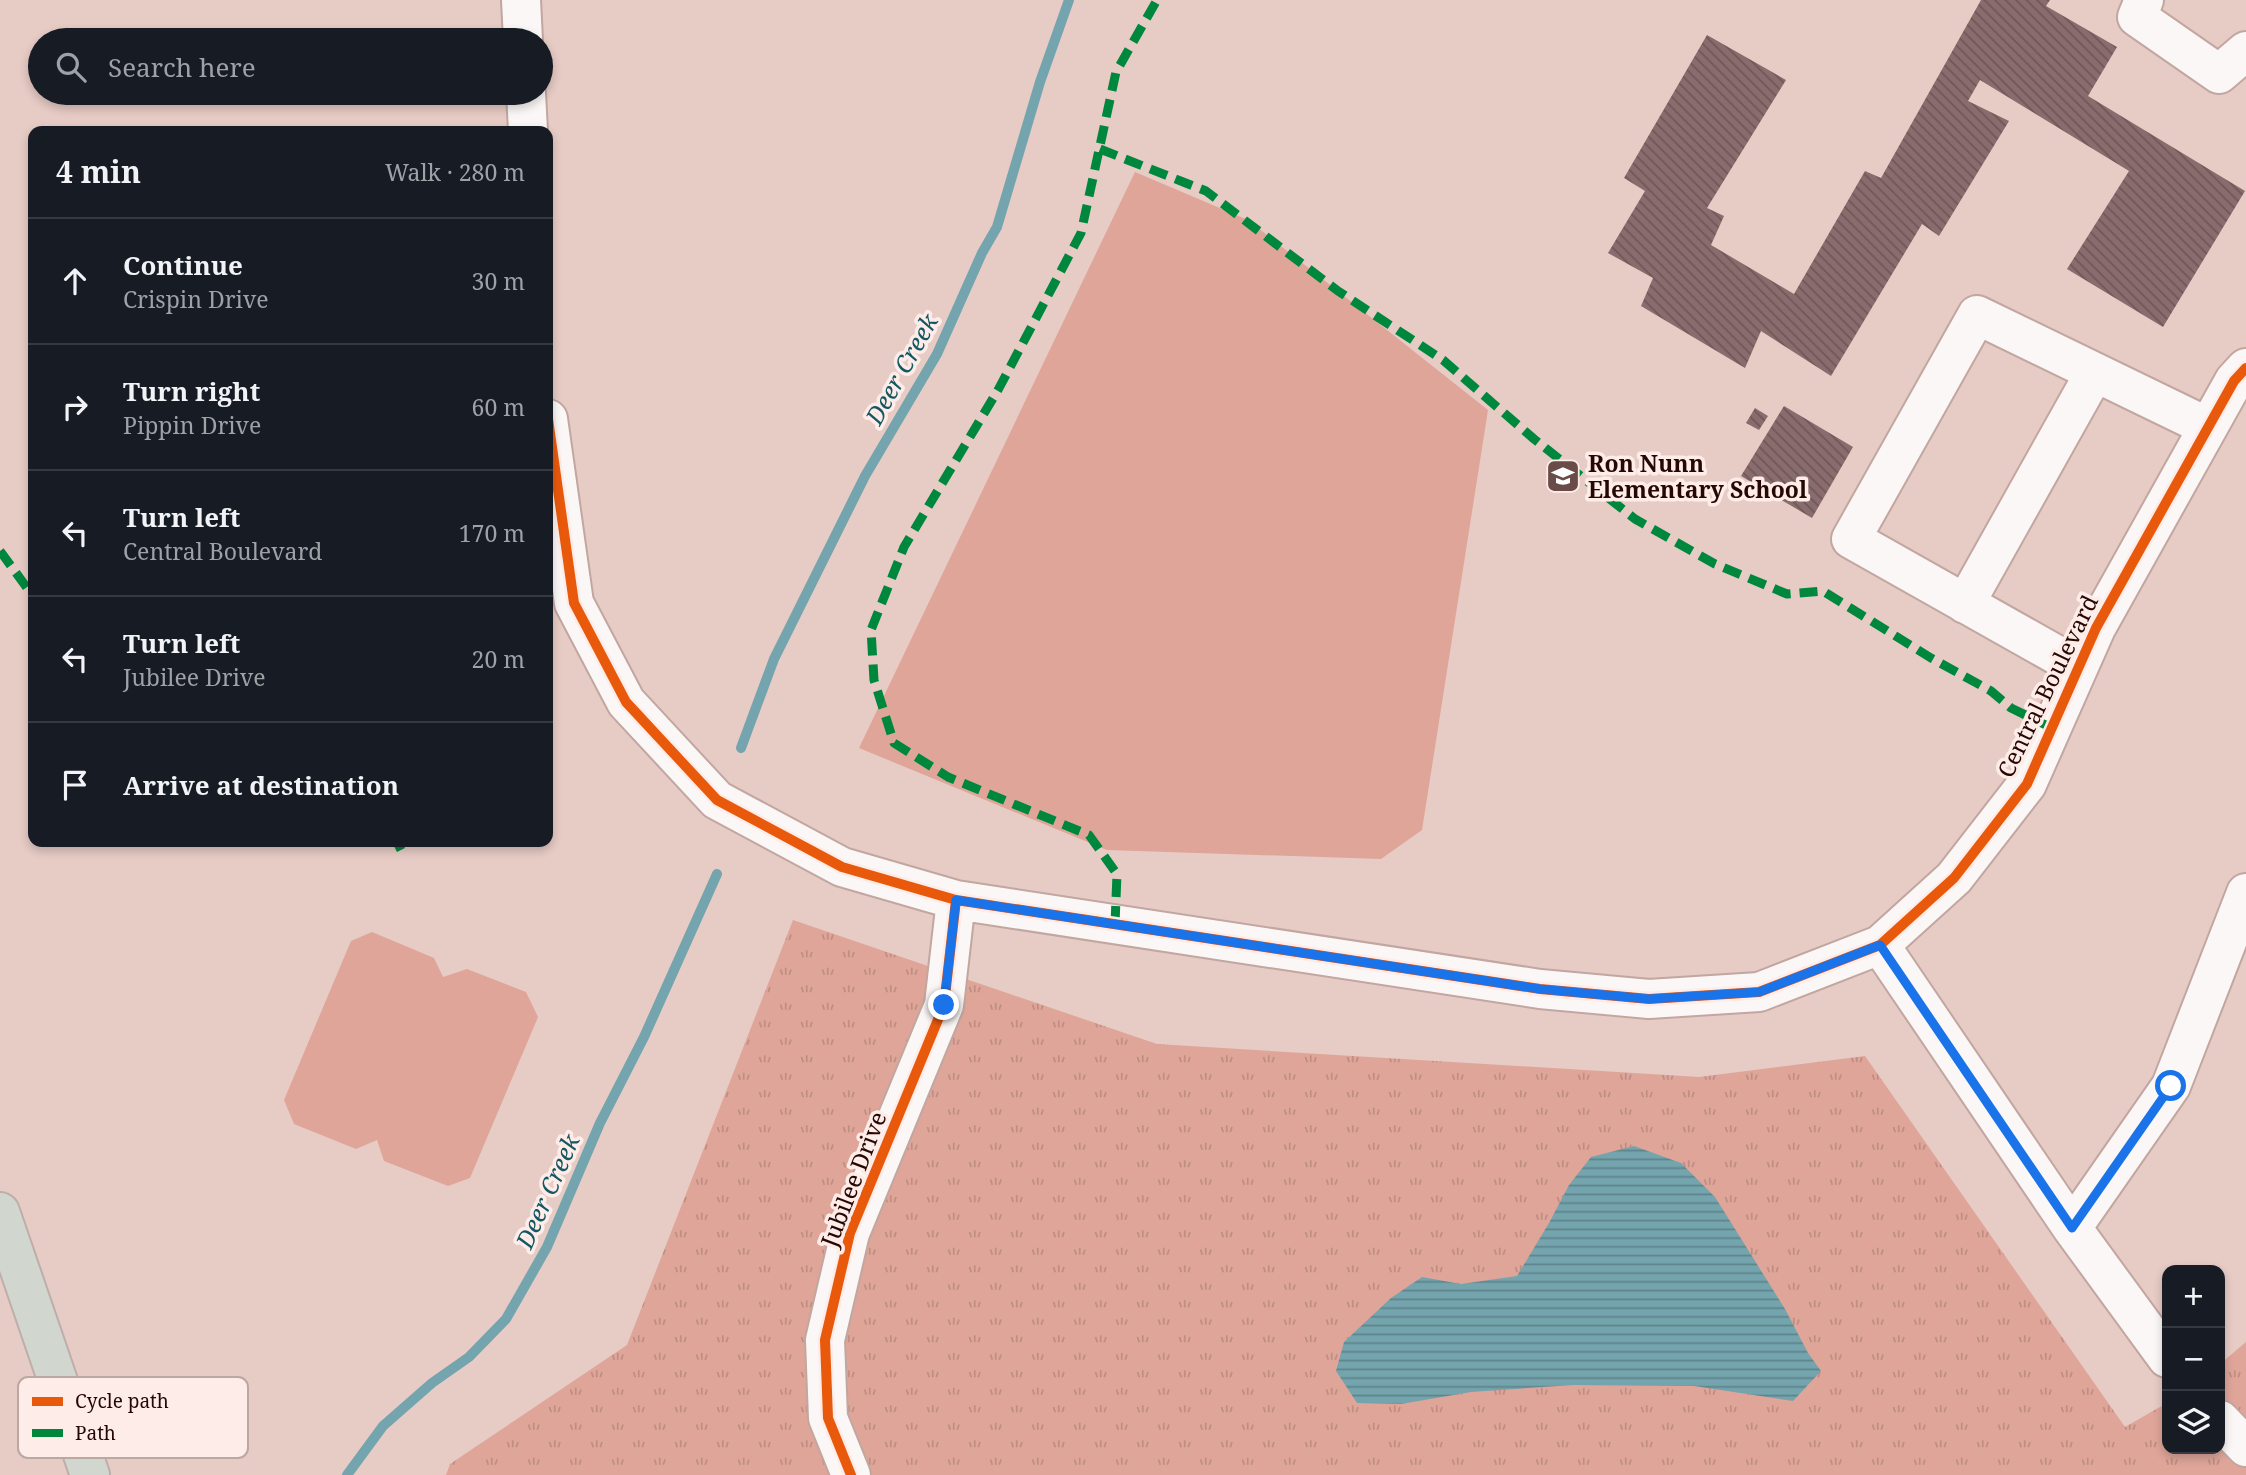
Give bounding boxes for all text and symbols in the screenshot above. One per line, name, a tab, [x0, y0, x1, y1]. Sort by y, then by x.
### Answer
search box	[28, 28, 553, 105]
icon: search	[52, 48, 90, 86]
text: Search here	[108, 49, 256, 85]
text: 4 min	[56, 151, 141, 192]
text: Walk · 280 m	[385, 156, 525, 188]
text: Continue	[123, 247, 243, 283]
icon: ahead	[56, 262, 94, 300]
text: 30 m	[472, 265, 525, 297]
text: Crispin Drive	[123, 283, 269, 315]
water label: Deer Creek	[857, 307, 946, 431]
text: Turn right	[123, 373, 260, 409]
icon: right	[56, 388, 94, 426]
text: 60 m	[472, 391, 525, 423]
text: Pippin Drive	[123, 409, 261, 441]
place label: Ron Nunn Elementary School	[1588, 447, 1807, 505]
school or university icon: Ron Nunn Elementary School	[1544, 457, 1582, 495]
text: Turn left	[123, 499, 240, 535]
icon: left	[56, 514, 94, 552]
text: 170 m	[459, 517, 525, 549]
text: Central Boulevard	[123, 535, 322, 567]
street label: Central Boulevard	[1989, 589, 2105, 783]
text: Turn left	[123, 625, 240, 661]
icon: left	[56, 640, 94, 678]
text: 20 m	[472, 643, 525, 675]
text: Jubilee Drive	[123, 661, 266, 693]
icon: arrive	[56, 766, 94, 804]
text: Arrive at destination	[123, 767, 399, 803]
route end	[928, 989, 959, 1020]
route start	[2155, 1070, 2186, 1101]
street label: Jubilee Drive	[812, 1107, 893, 1252]
water label: Deer Creek	[507, 1127, 587, 1254]
map controls	[2162, 1265, 2225, 1454]
button: +	[2162, 1265, 2225, 1328]
button: −	[2162, 1328, 2225, 1391]
legend	[18, 1377, 248, 1458]
text: Cycle path	[75, 1388, 169, 1414]
button: layers	[2162, 1391, 2225, 1454]
text: Path	[75, 1420, 116, 1446]

